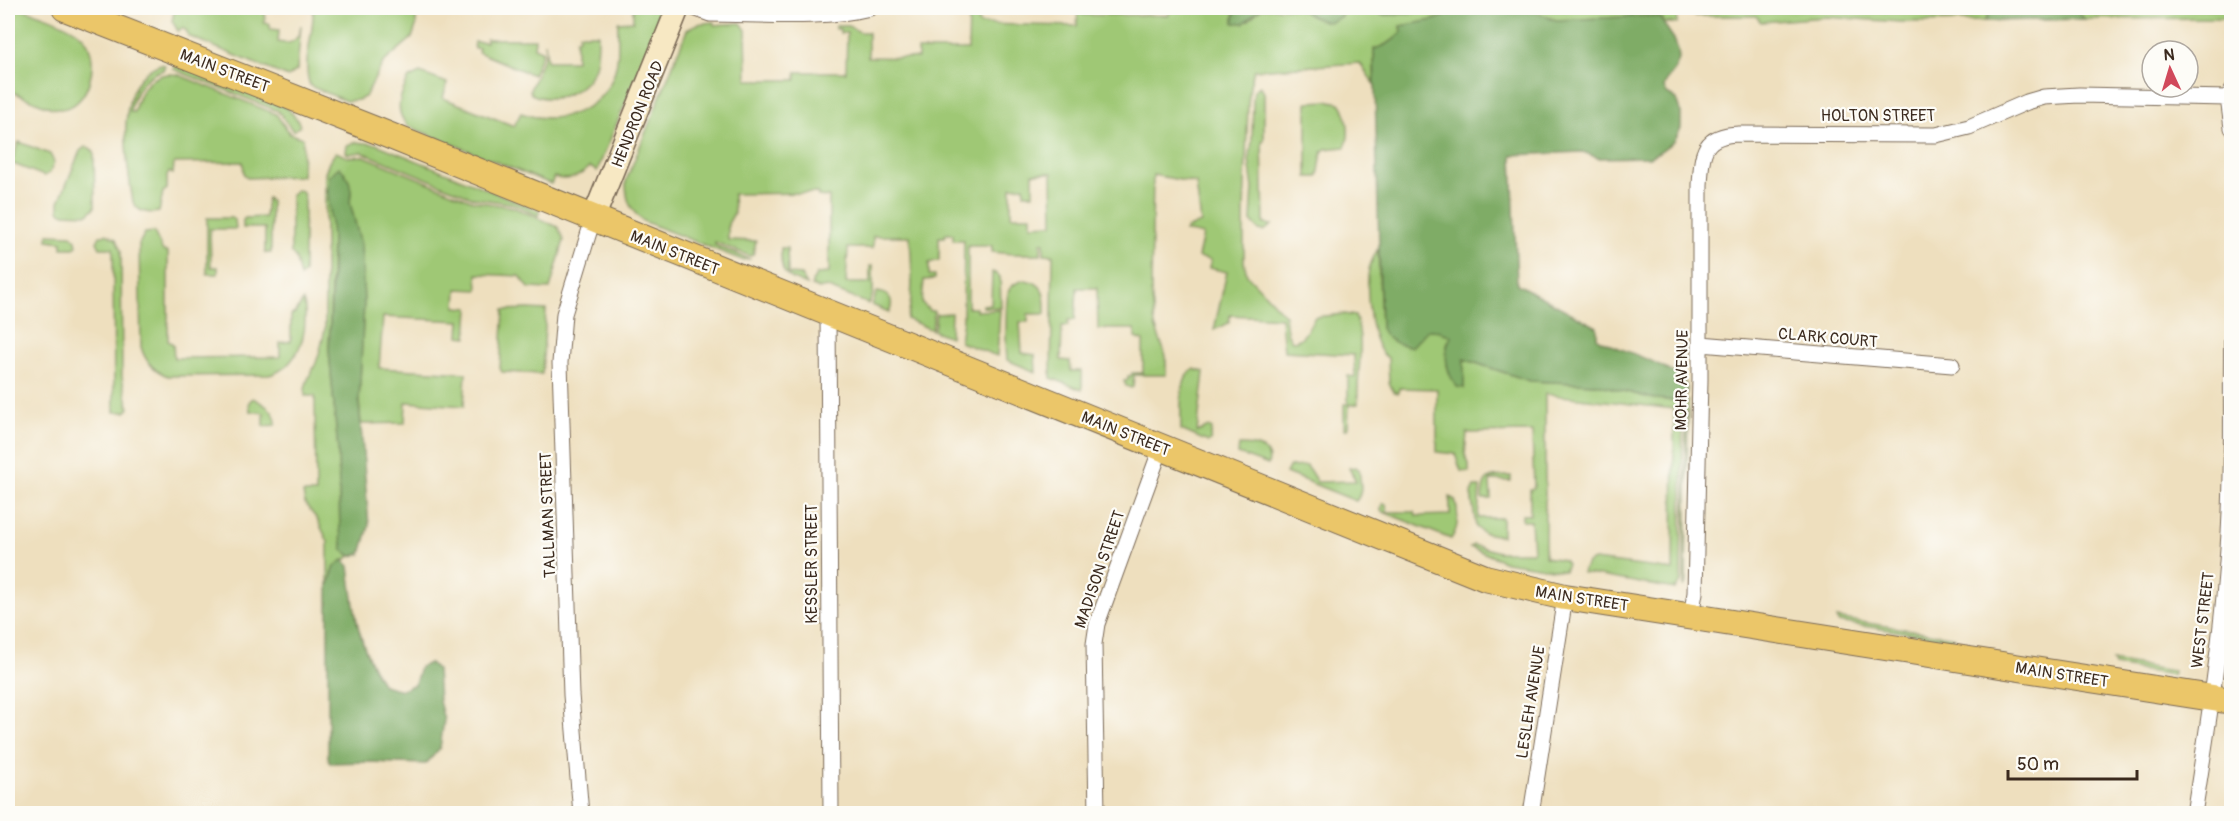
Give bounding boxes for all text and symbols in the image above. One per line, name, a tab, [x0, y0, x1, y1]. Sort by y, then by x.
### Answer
north arrow	[2140, 39, 2200, 99]
street label: MAIN STREET	[177, 45, 272, 97]
text: N	[2163, 45, 2175, 65]
street label: HENDRON ROAD	[607, 58, 668, 171]
street label: HOLTON STREET	[1821, 106, 1935, 126]
street label: MAIN STREET	[627, 226, 722, 280]
street label: CLARK COURT	[1777, 324, 1879, 352]
street label: MOHR AVENUE	[1671, 329, 1693, 431]
street label: MAIN STREET	[1078, 407, 1173, 461]
street label: TALLMAN STREET	[536, 452, 560, 578]
street label: KESSLER STREET	[802, 504, 822, 624]
street label: MADISON STREET	[1070, 508, 1129, 631]
street label: WEST STREET	[2187, 571, 2219, 669]
street label: MAIN STREET	[1534, 582, 1630, 616]
street label: LESLEH AVENUE	[1512, 644, 1550, 760]
street label: MAIN STREET	[2014, 658, 2110, 692]
scale bar	[2008, 743, 2137, 781]
text: 50 m	[2017, 753, 2059, 776]

